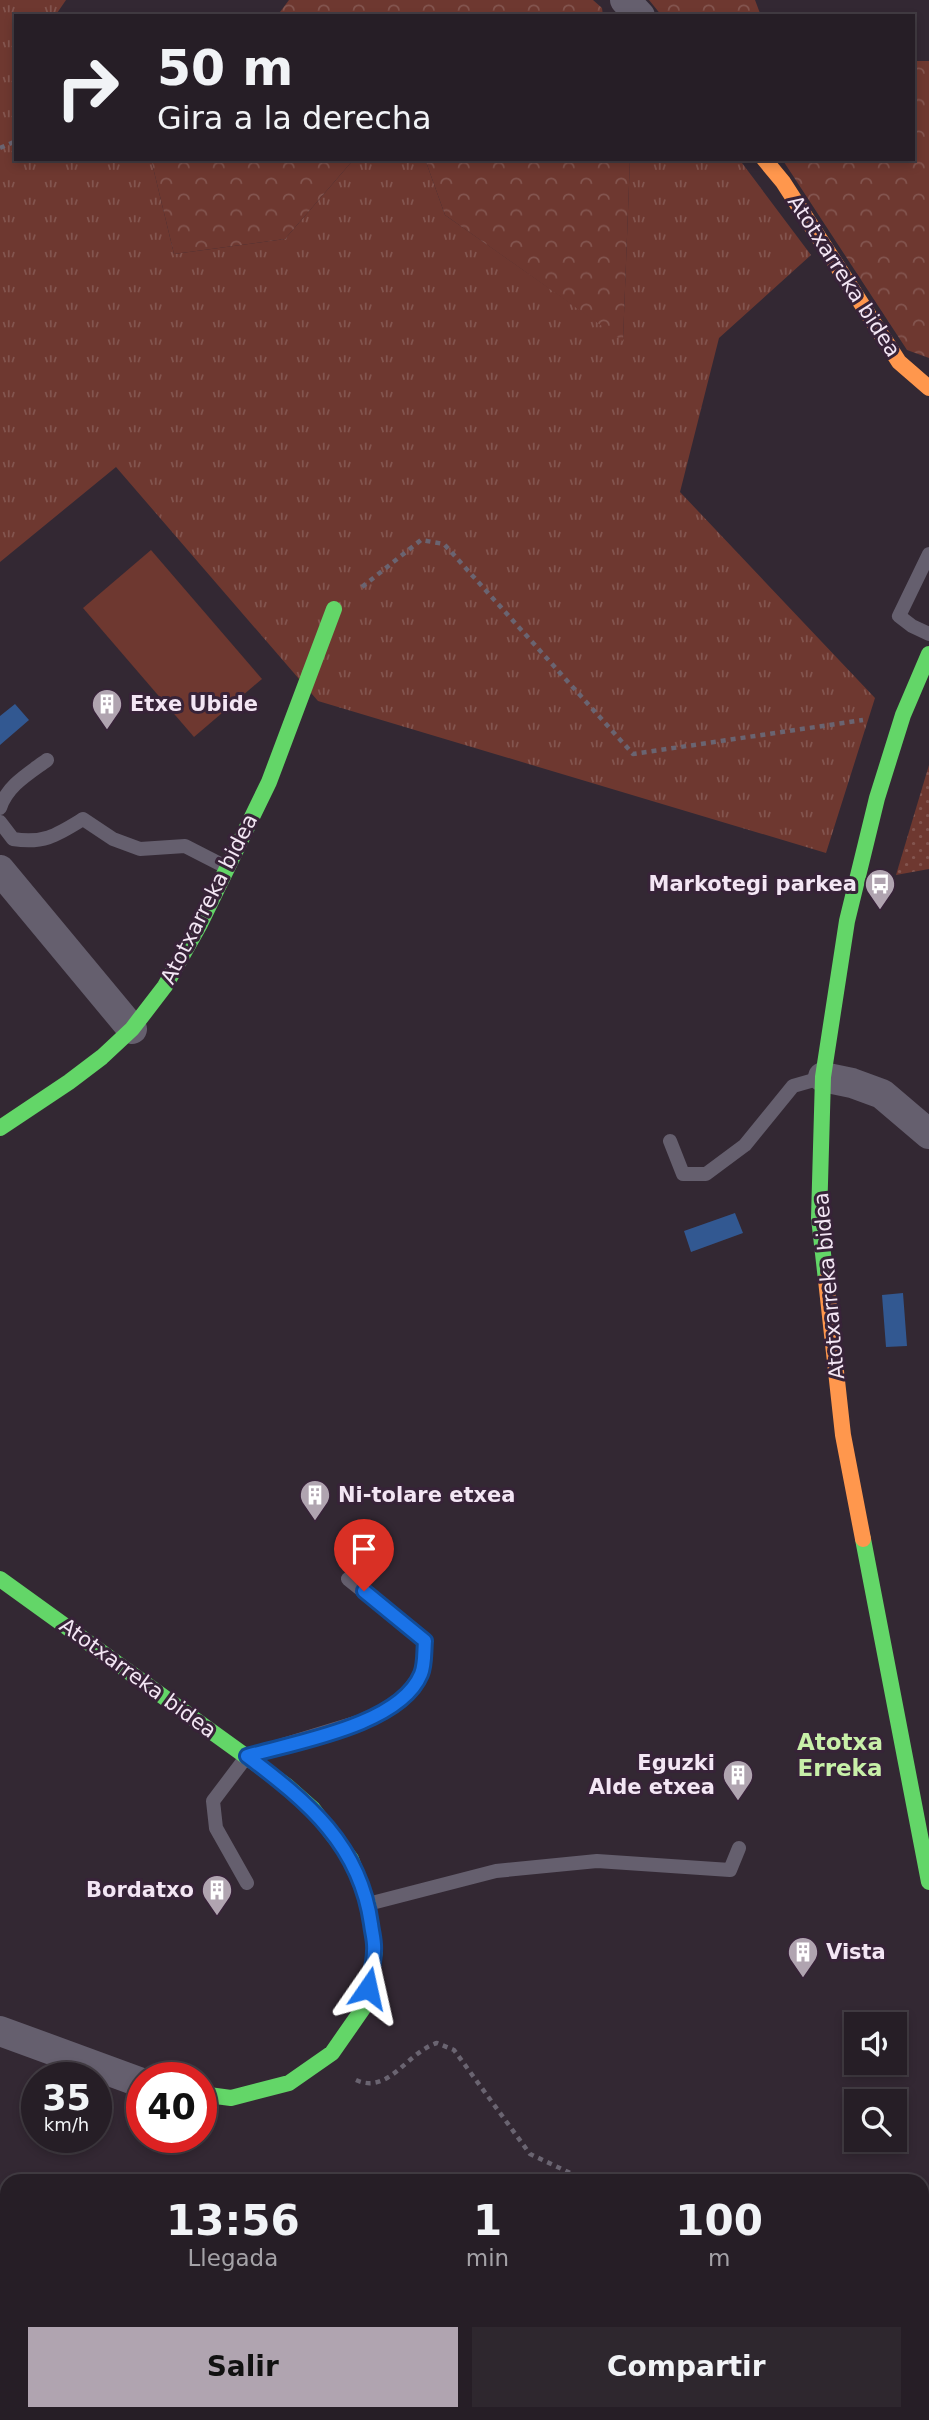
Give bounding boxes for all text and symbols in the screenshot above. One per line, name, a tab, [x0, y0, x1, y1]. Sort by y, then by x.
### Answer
text: 50 m	[157, 40, 293, 97]
icon: right	[42, 42, 133, 133]
text: Gira a la derecha	[157, 99, 432, 137]
street label: Atotxarreka bidea	[783, 191, 905, 361]
building icon: Etxe Ubide	[90, 687, 124, 731]
place label: Etxe Ubide	[130, 692, 258, 716]
street label: Atotxarreka bidea	[156, 810, 262, 988]
bus stop icon: Markotegi parkea	[863, 867, 897, 911]
place label: Markotegi parkea	[649, 872, 857, 896]
street label: Atotxarreka bidea	[809, 1192, 849, 1380]
building icon: Ni-tolare etxea	[298, 1478, 332, 1522]
place label: Ni-tolare etxea	[338, 1483, 515, 1507]
pin	[334, 1519, 394, 1591]
icon: arrive	[345, 1530, 383, 1568]
street label: Atotxarreka bidea	[55, 1613, 221, 1743]
district label: Atotxa Erreka	[797, 1729, 883, 1781]
place label: Eguzki Alde etxea	[589, 1751, 715, 1799]
building icon: Eguzki Alde etxea	[721, 1758, 755, 1802]
building icon: Bordatxo	[200, 1873, 234, 1917]
place label: Bordatxo	[86, 1878, 194, 1902]
building icon: Vista	[786, 1935, 820, 1979]
place label: Vista	[826, 1940, 886, 1964]
position arrow	[331, 1951, 405, 2025]
map controls	[844, 2012, 907, 2152]
button: sound	[844, 2012, 907, 2075]
speed limit sign: 40	[126, 2062, 217, 2153]
text: 35	[42, 2078, 91, 2118]
button: search	[844, 2089, 907, 2152]
text: km/h	[44, 2114, 89, 2135]
text: 13:56	[166, 2196, 300, 2245]
text: 1	[473, 2196, 502, 2245]
text: 100	[675, 2196, 763, 2245]
text: Llegada	[188, 2245, 278, 2271]
text: min	[466, 2245, 509, 2271]
text: m	[708, 2245, 730, 2271]
button: Salir	[28, 2327, 458, 2407]
button: Compartir	[472, 2327, 901, 2407]

